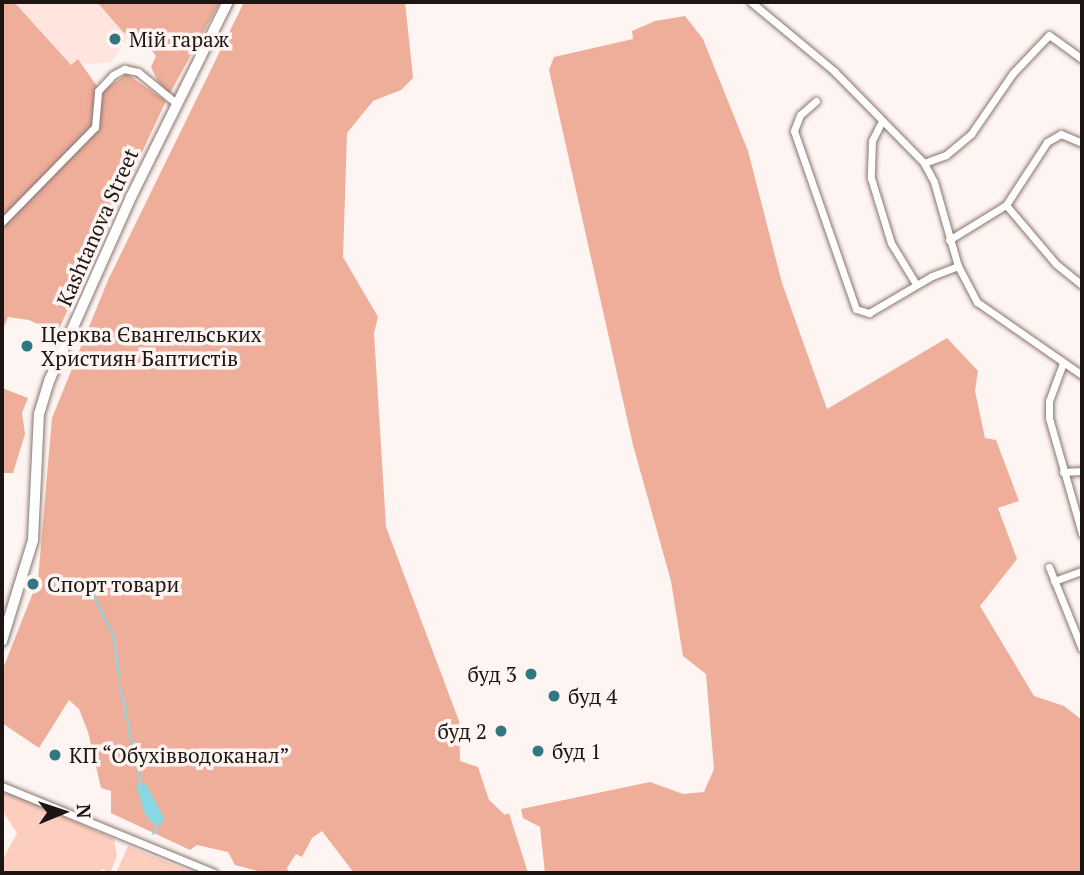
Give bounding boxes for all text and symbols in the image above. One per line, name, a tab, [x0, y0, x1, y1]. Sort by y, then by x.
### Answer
place label: Мій гараж	[129, 26, 229, 52]
marker: Мій гараж	[107, 31, 123, 47]
street label: Kashtanova Street	[51, 144, 143, 310]
place label: Церква Євангельських Християн Баптистів	[41, 321, 262, 371]
marker: Церква Євангельських Християн Баптистів	[19, 338, 35, 354]
place label: Спорт товари	[47, 571, 180, 597]
marker: Спорт товари	[25, 576, 41, 592]
place label: буд 3	[467, 661, 517, 687]
marker: буд 3	[523, 666, 539, 682]
place label: буд 4	[568, 683, 618, 709]
marker: буд 4	[546, 688, 562, 704]
place label: буд 2	[437, 718, 487, 744]
marker: буд 2	[493, 723, 509, 739]
place label: буд 1	[552, 738, 602, 764]
place label: КП “Обухівводоканал”	[69, 742, 290, 768]
marker: буд 1	[530, 743, 546, 759]
marker: КП “Обухівводоканал”	[47, 747, 63, 763]
north arrow	[28, 777, 98, 847]
text: N	[72, 804, 97, 819]

